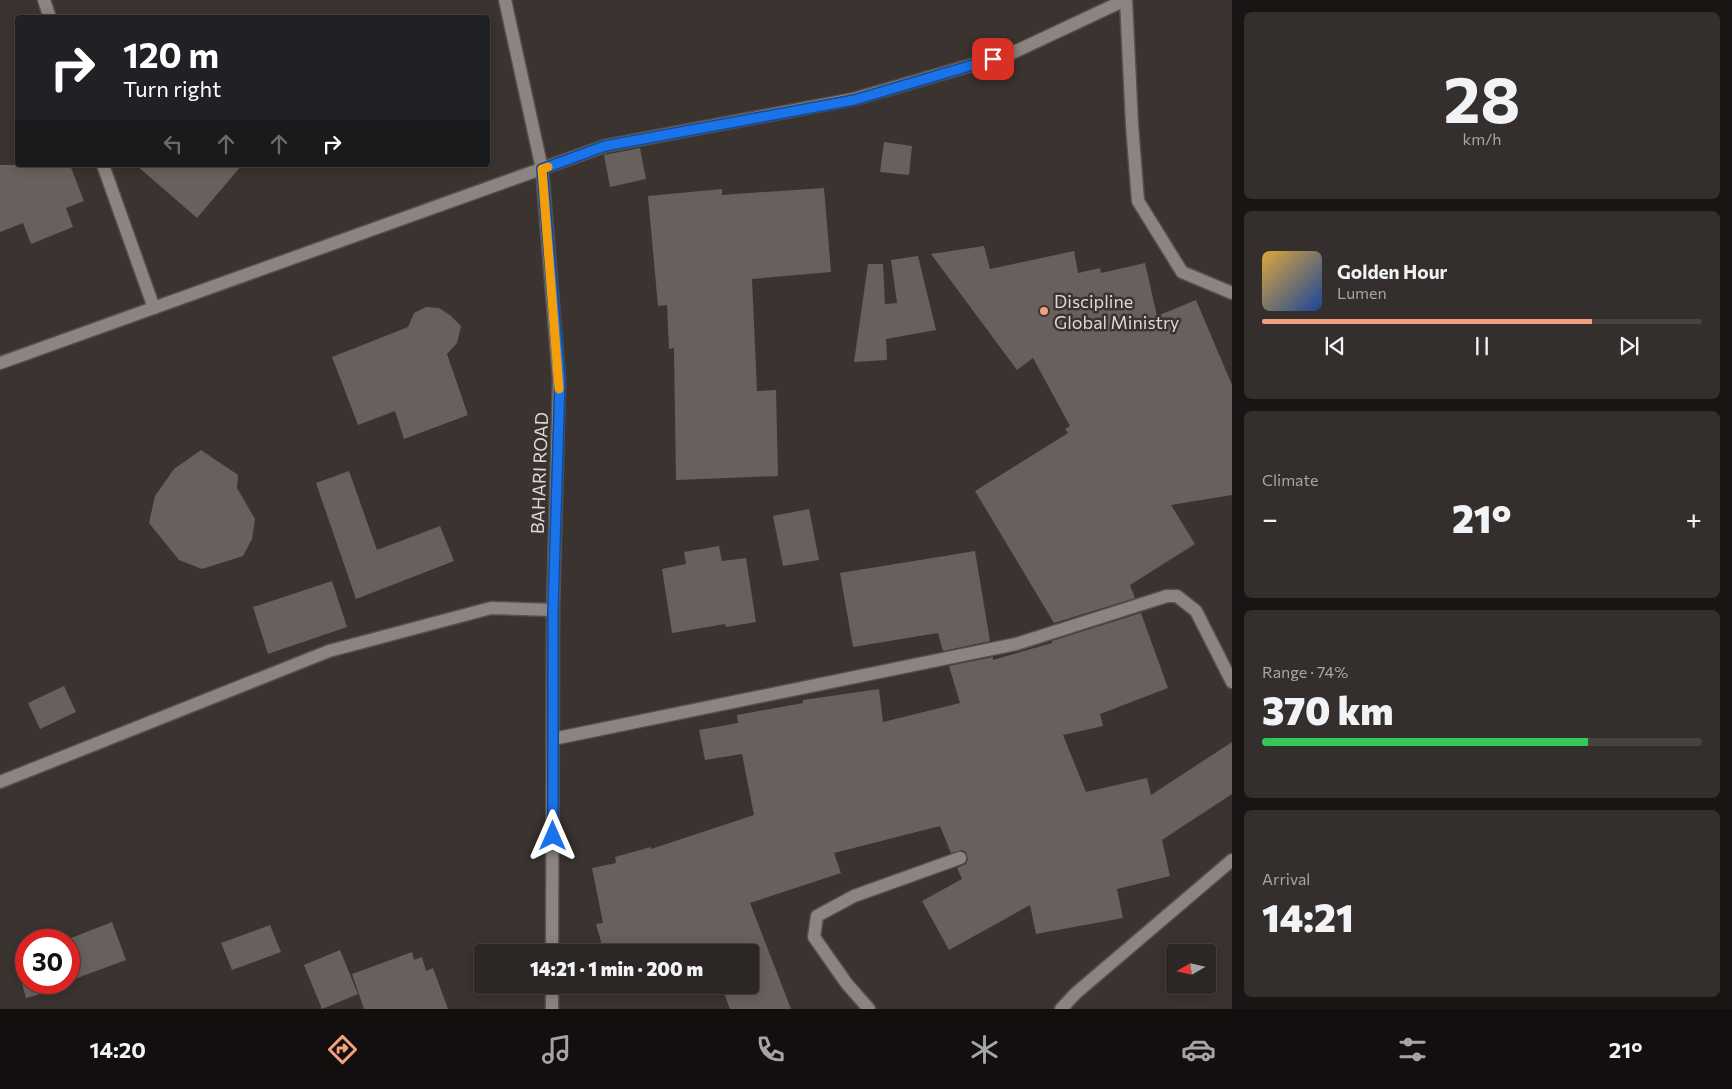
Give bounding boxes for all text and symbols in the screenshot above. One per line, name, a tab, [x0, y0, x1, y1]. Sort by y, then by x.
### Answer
text: 120 m	[123, 32, 219, 75]
icon: right	[40, 35, 105, 100]
pin	[972, 38, 1014, 80]
icon: arrive	[979, 45, 1007, 73]
text: 28	[1444, 57, 1520, 136]
text: Turn right	[123, 75, 221, 102]
text: km/h	[1463, 129, 1501, 148]
icon: left	[159, 130, 187, 158]
icon: ahead	[212, 130, 240, 158]
icon: ahead	[265, 130, 293, 158]
icon: right	[318, 130, 346, 158]
text: Golden Hour	[1337, 260, 1447, 283]
text: Lumen	[1337, 283, 1387, 302]
place label: Discipline Global Ministry	[1054, 290, 1179, 333]
marker: Discipline Global Ministry	[1038, 305, 1050, 317]
icon: previous	[1321, 332, 1349, 360]
icon: pause	[1468, 332, 1496, 360]
icon: next	[1615, 332, 1643, 360]
street label: BAHARI ROAD	[526, 412, 552, 534]
text: Climate	[1262, 470, 1318, 489]
text: 21°	[1452, 494, 1512, 541]
text: −	[1262, 501, 1278, 535]
text: +	[1686, 501, 1702, 535]
text: Range · 74%	[1262, 662, 1348, 681]
text: 370 km	[1262, 686, 1393, 733]
position arrow	[526, 809, 578, 861]
text: Arrival	[1262, 869, 1310, 888]
text: 14:21	[1262, 893, 1354, 940]
speed limit sign: 30	[15, 929, 80, 994]
north arrow	[1166, 944, 1216, 994]
map controls	[1166, 944, 1216, 994]
text: 14:21 · 1 min · 200 m	[530, 957, 703, 980]
icon: directions	[325, 1032, 360, 1067]
icon: music	[539, 1032, 574, 1067]
icon: phone	[753, 1032, 788, 1067]
icon: climate	[967, 1032, 1002, 1067]
icon: car	[1181, 1032, 1216, 1067]
icon: filters	[1395, 1032, 1430, 1067]
text: 14:20	[90, 1036, 146, 1063]
text: 21°	[1609, 1036, 1642, 1063]

